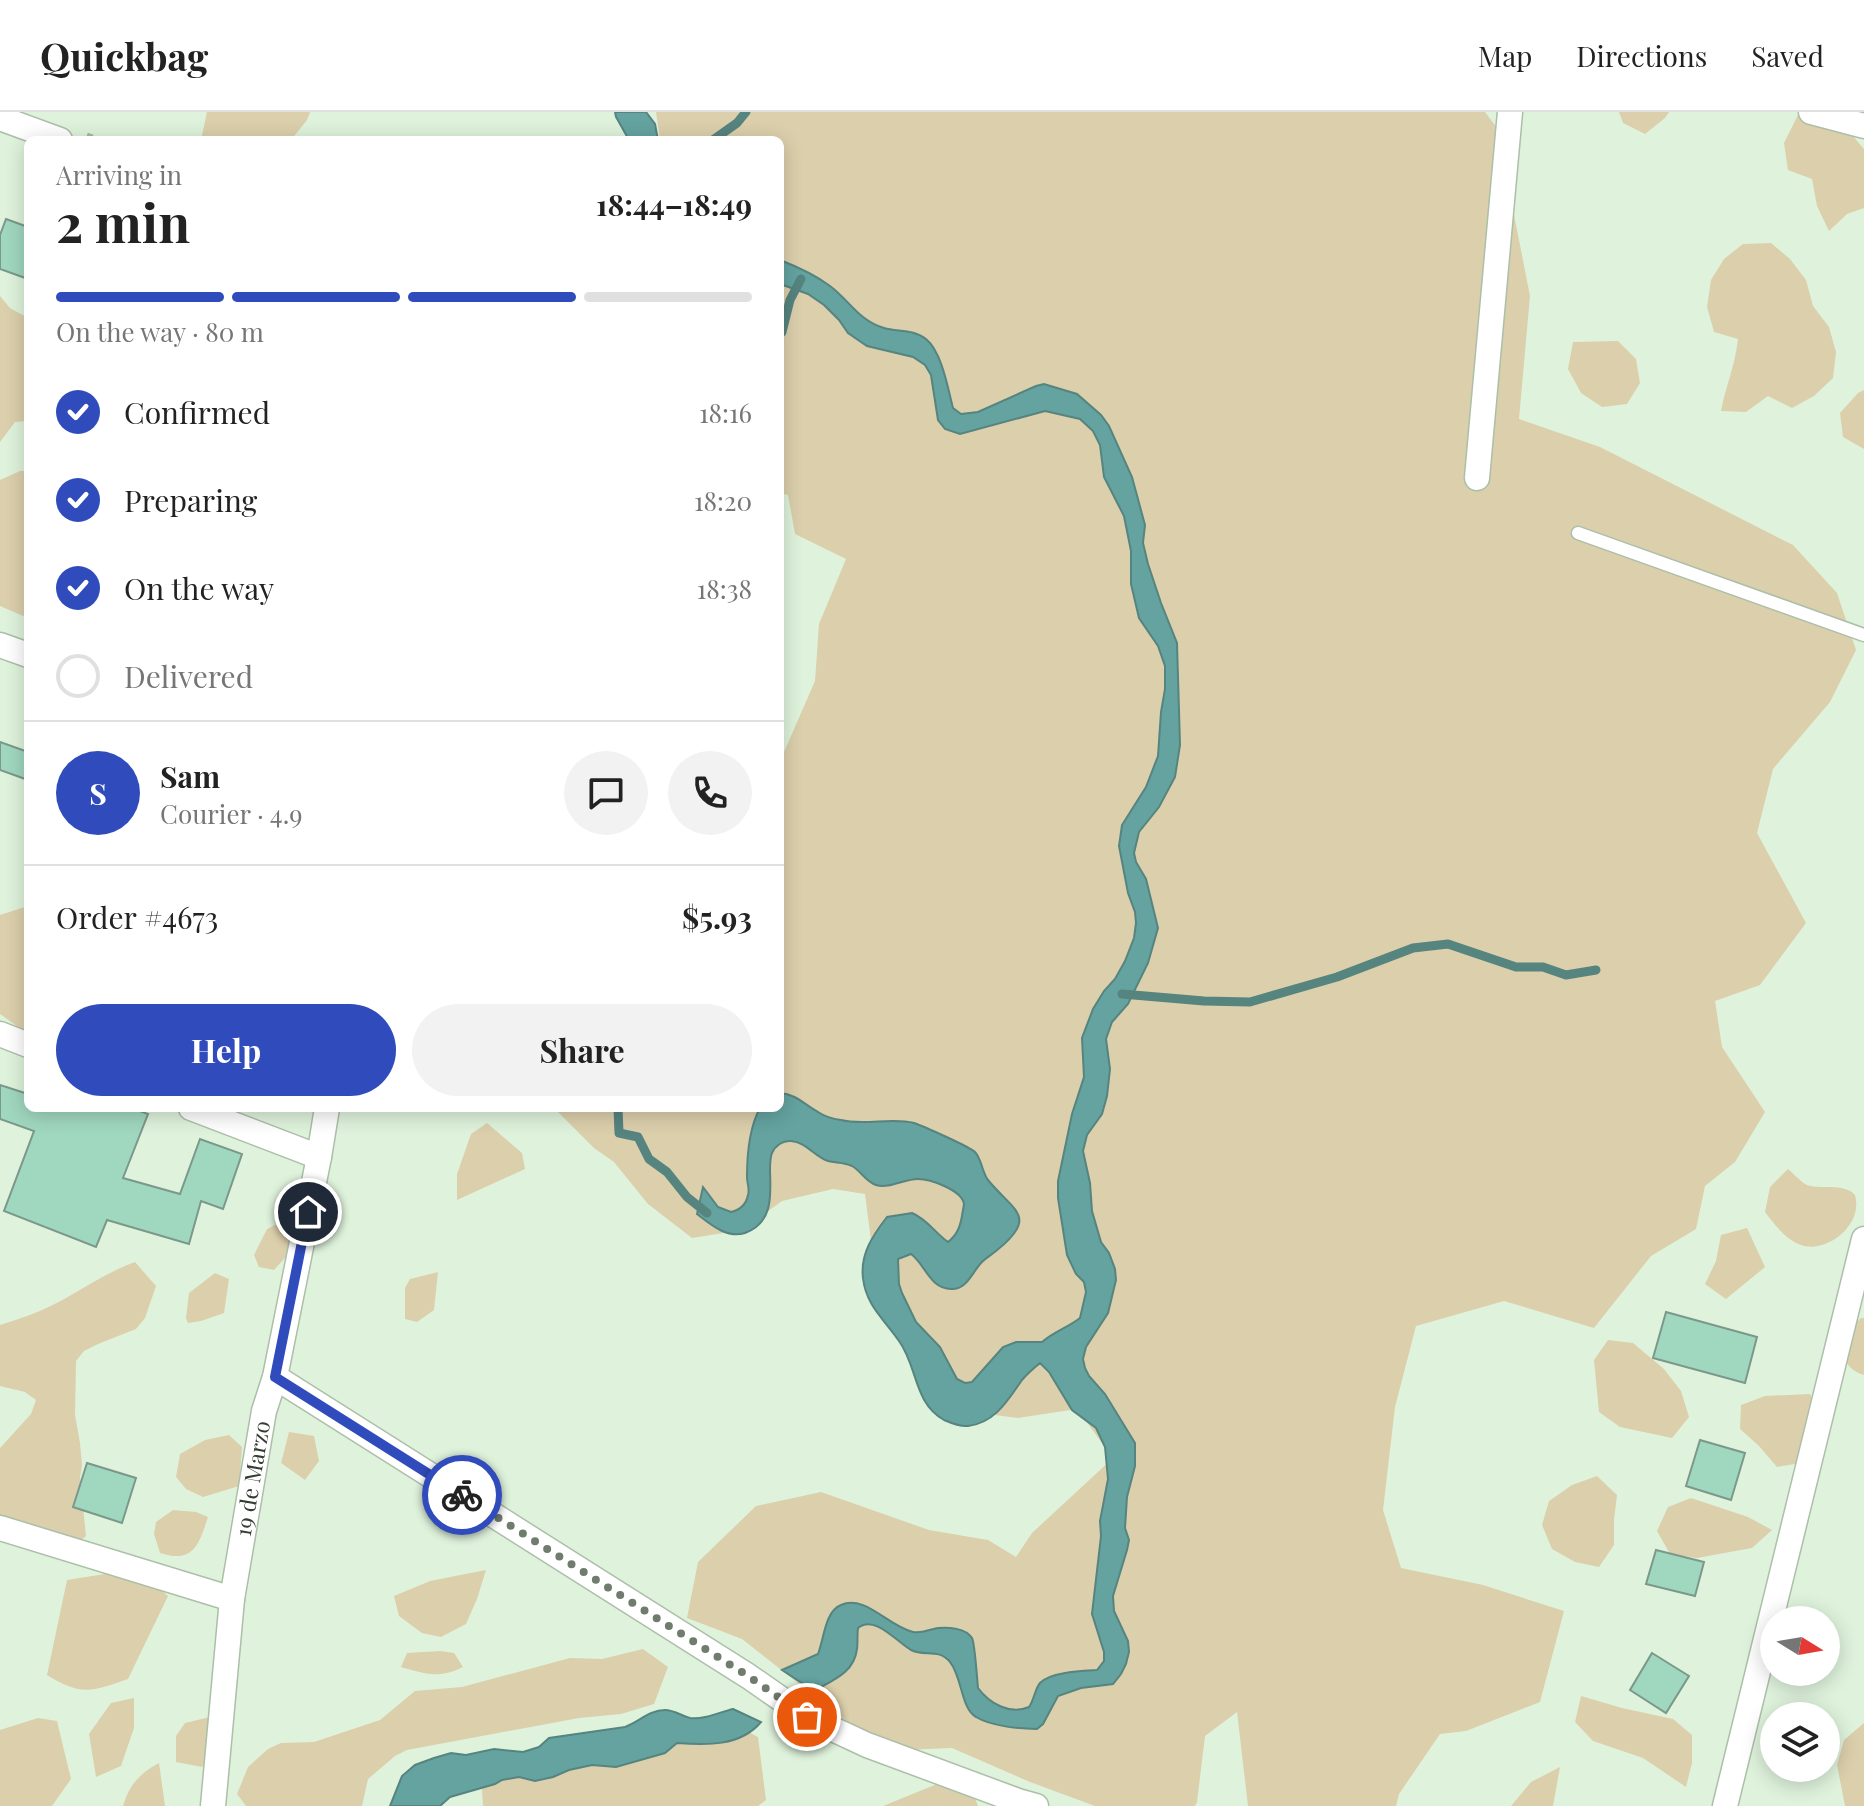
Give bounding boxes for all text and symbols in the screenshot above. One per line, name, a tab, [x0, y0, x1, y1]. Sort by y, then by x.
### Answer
text: Quickbag	[40, 30, 208, 81]
text: Map	[1478, 37, 1532, 74]
text: Directions	[1576, 37, 1707, 74]
text: Saved	[1751, 37, 1824, 74]
text: Arriving in	[56, 157, 182, 192]
text: 18:44–18:49	[596, 184, 752, 224]
text: 2 min	[56, 187, 190, 256]
text: On the way · 80 m	[56, 314, 264, 349]
icon: check	[56, 390, 100, 434]
text: Confirmed	[124, 392, 270, 432]
text: 18:16	[699, 395, 752, 430]
icon: check	[56, 478, 100, 522]
text: Preparing	[124, 480, 257, 520]
text: 18:20	[694, 483, 752, 518]
icon: check	[56, 566, 100, 610]
text: On the way	[124, 568, 274, 608]
text: 18:38	[697, 571, 752, 606]
text: Delivered	[124, 656, 253, 696]
button: chat	[564, 751, 648, 835]
button: phone	[668, 751, 752, 835]
text: Sam	[160, 756, 220, 796]
text: S	[89, 773, 107, 813]
text: Courier · 4.9	[160, 796, 302, 831]
text: Order #4673	[56, 897, 218, 937]
text: $5.93	[682, 897, 752, 937]
button: Help	[56, 1004, 396, 1096]
button: Share	[412, 1004, 752, 1096]
pin	[274, 1178, 342, 1246]
icon: home	[286, 1190, 330, 1234]
street label: 19 de Marzo	[227, 1418, 276, 1538]
courier	[422, 1455, 502, 1535]
icon: bike	[440, 1473, 484, 1517]
north arrow	[1760, 1606, 1840, 1686]
map controls	[1760, 1606, 1840, 1782]
pin	[773, 1683, 841, 1751]
icon: bag	[785, 1695, 829, 1739]
button: layers	[1760, 1702, 1840, 1782]

